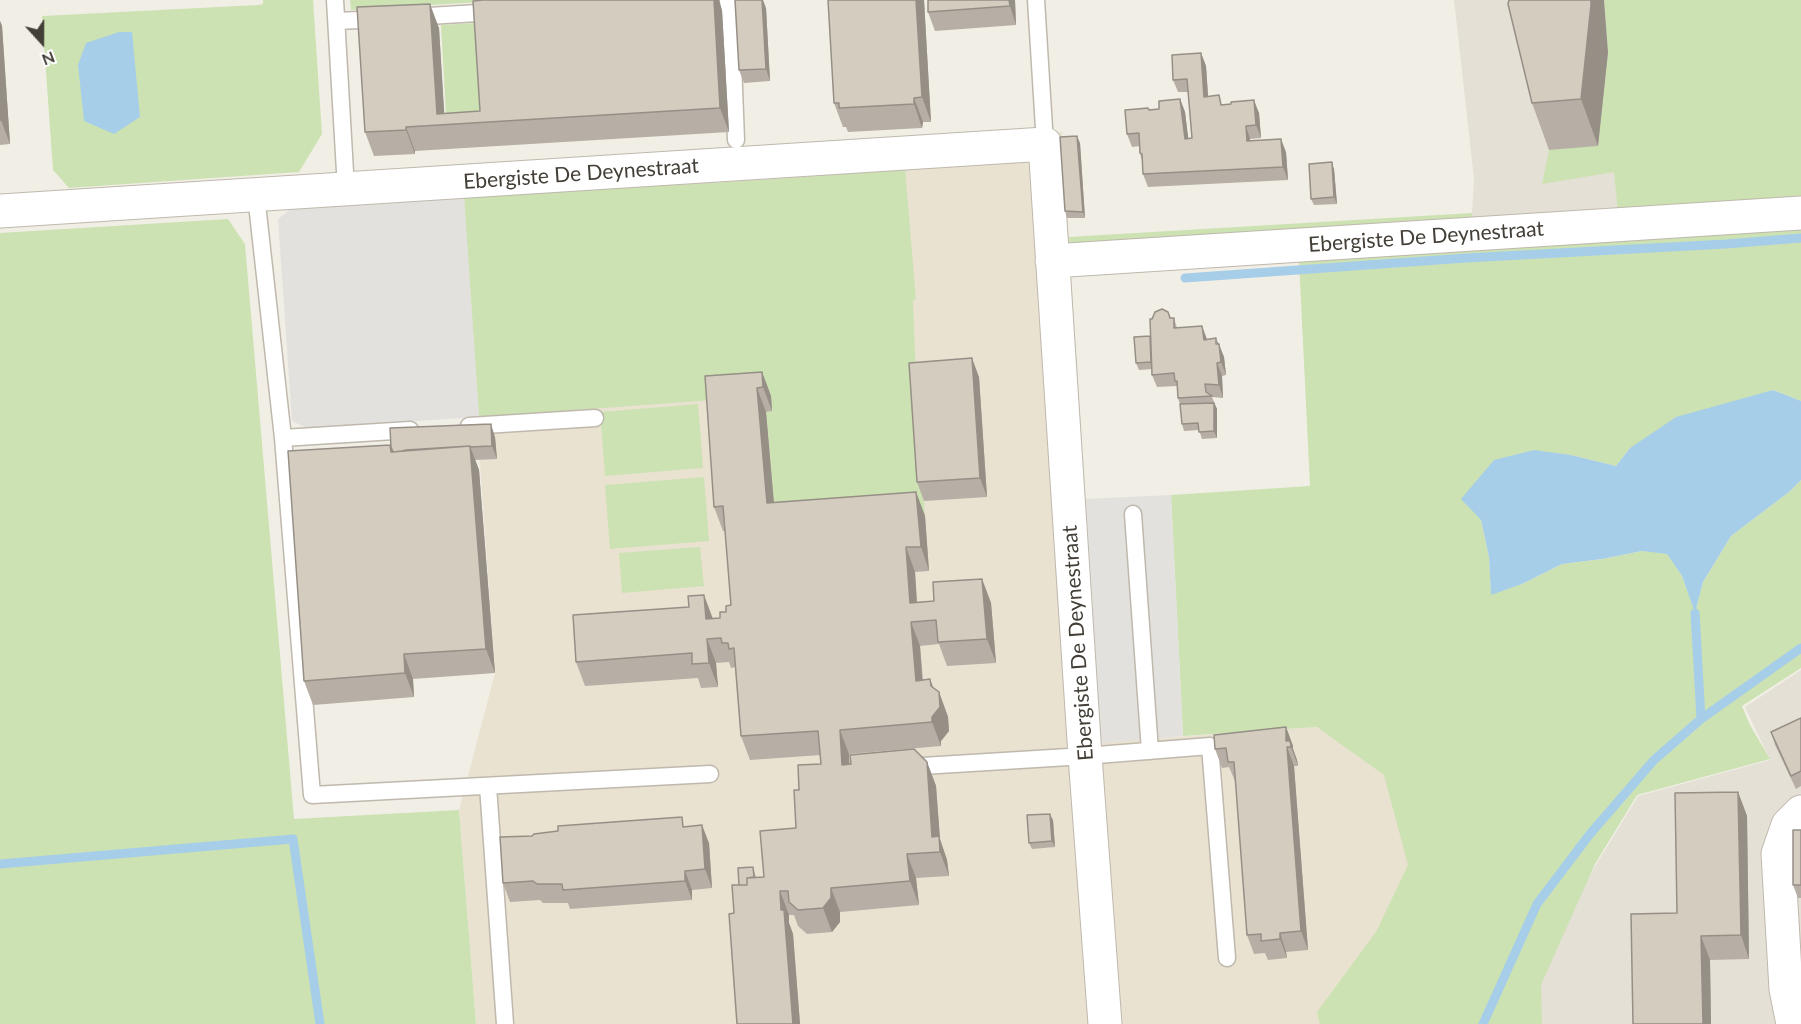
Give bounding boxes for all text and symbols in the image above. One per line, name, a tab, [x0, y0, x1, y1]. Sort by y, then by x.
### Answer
north arrow	[12, 12, 72, 72]
text: N	[39, 48, 58, 70]
street label: Ebergiste De Deynestraat	[462, 153, 700, 195]
street label: Ebergiste De Deynestraat	[1307, 216, 1545, 258]
street label: Ebergiste De Deynestraat	[1057, 524, 1099, 762]

